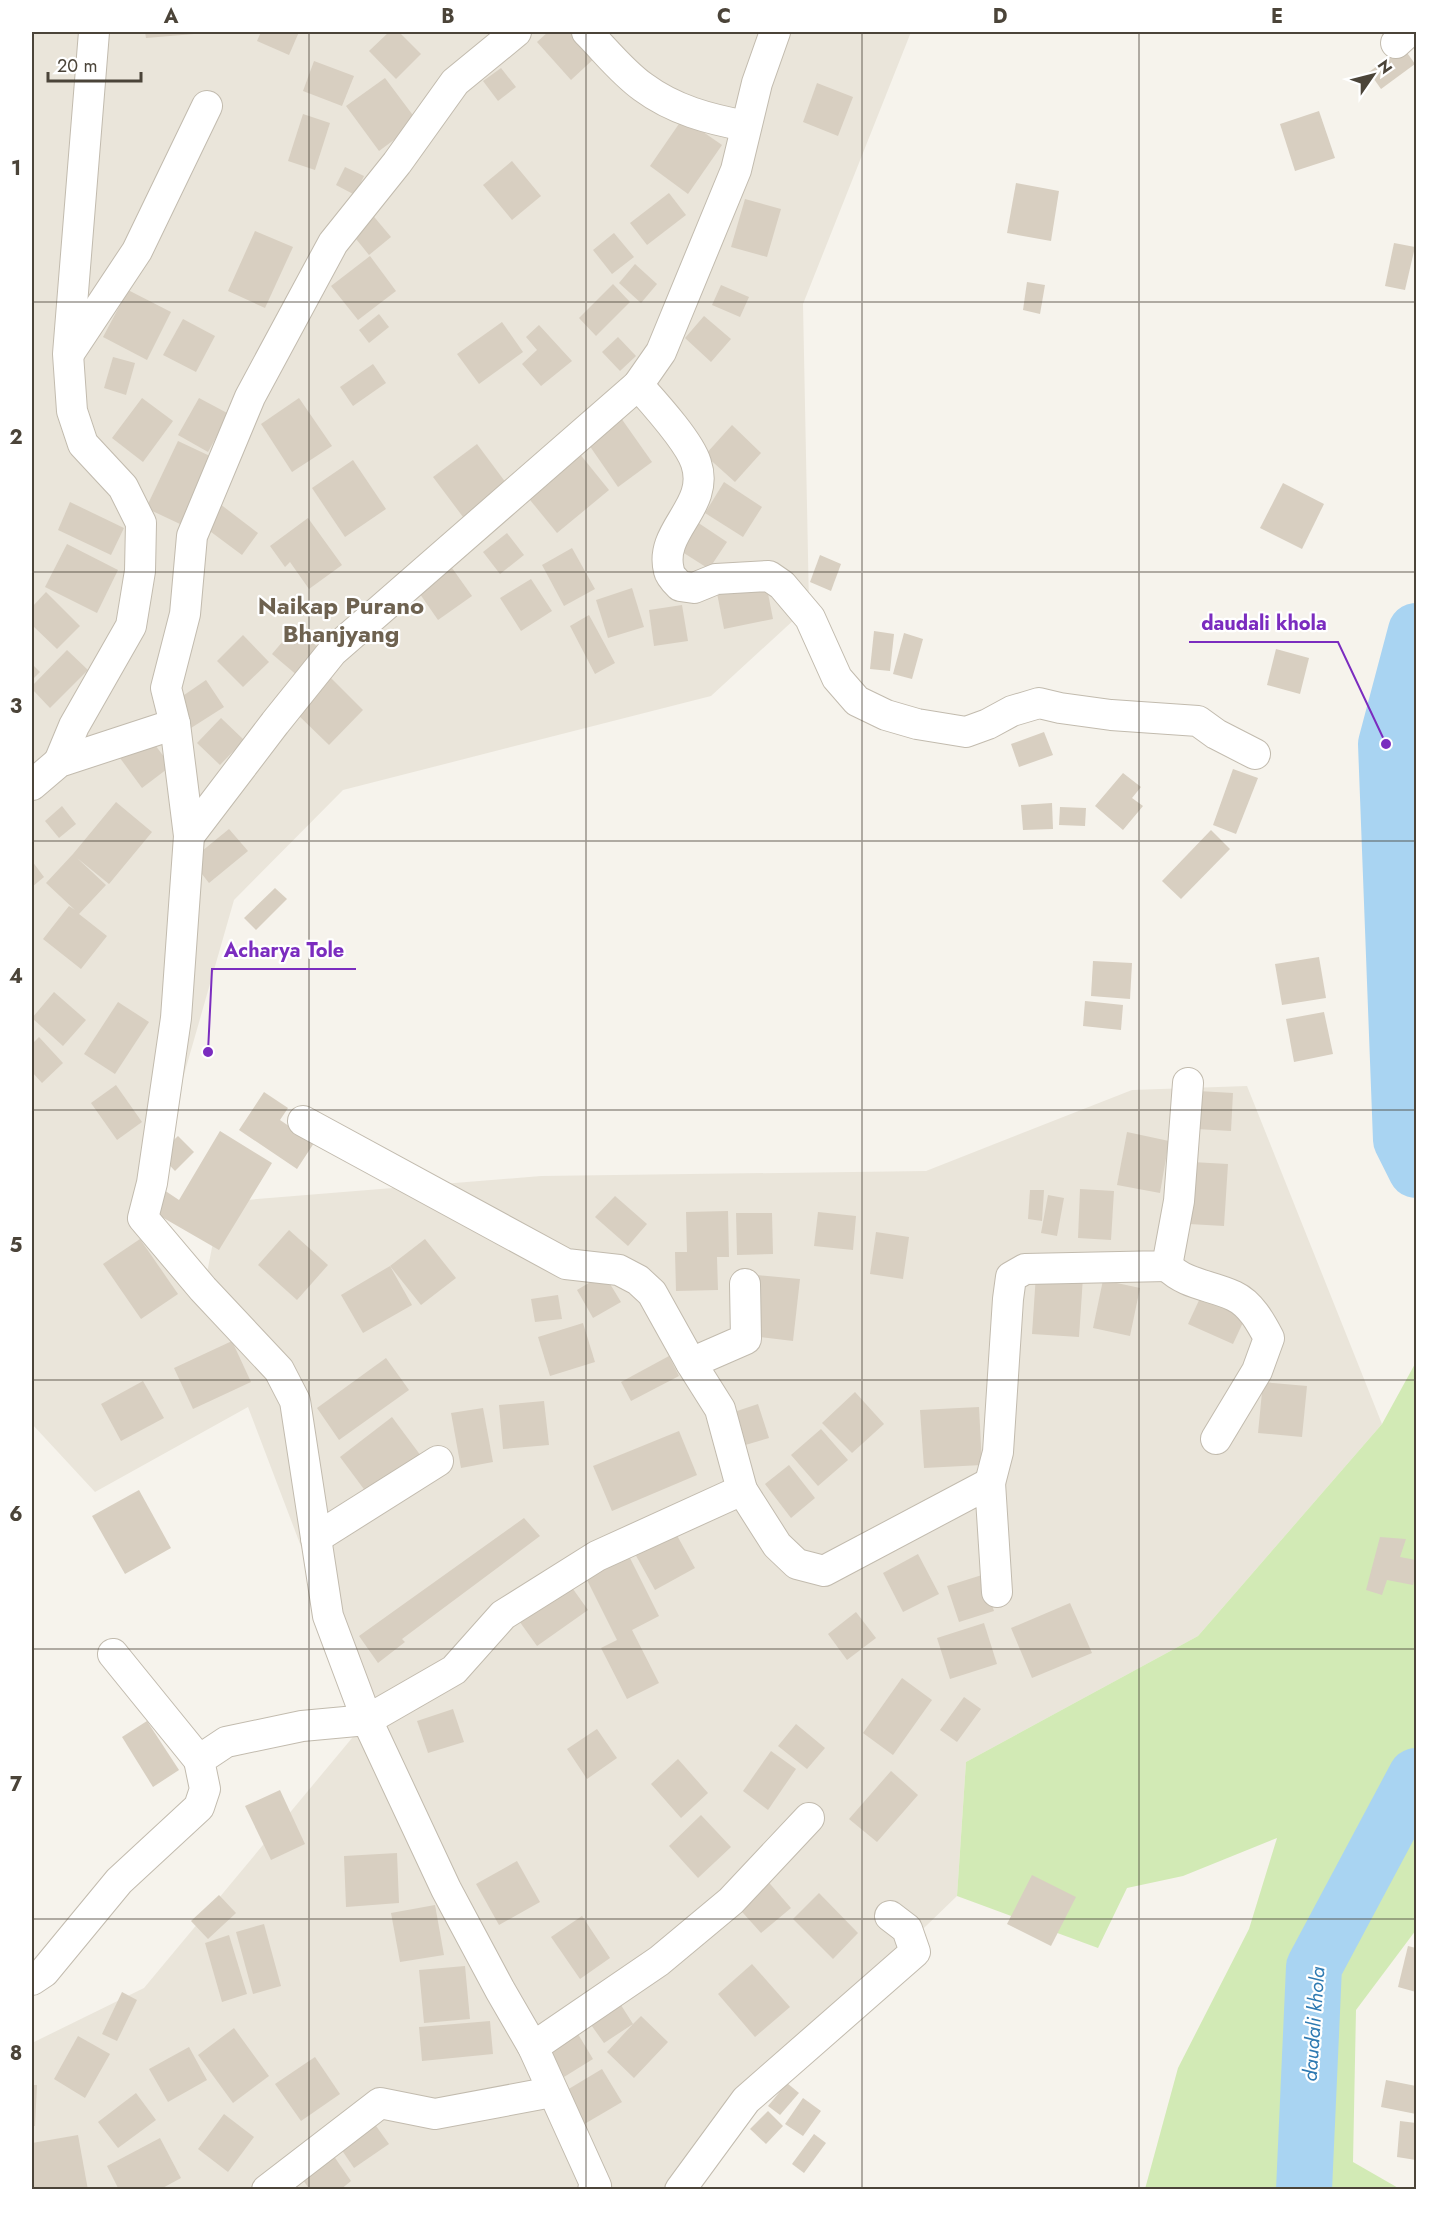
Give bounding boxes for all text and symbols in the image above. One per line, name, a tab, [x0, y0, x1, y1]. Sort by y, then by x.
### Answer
text: A	[163, 2, 179, 31]
text: B	[441, 2, 455, 31]
text: C	[717, 2, 731, 31]
text: D	[993, 2, 1007, 31]
text: E	[1271, 2, 1283, 31]
scale bar	[48, 45, 141, 83]
north arrow	[1343, 45, 1403, 105]
text: 20 m	[57, 53, 97, 79]
text: N	[1372, 55, 1398, 78]
text: 1	[11, 154, 21, 183]
text: 2	[9, 423, 23, 452]
district label: Naikap Purano Bhanjyang	[258, 588, 424, 651]
callout: daudali khola	[1189, 604, 1338, 642]
text: daudali khola	[1201, 609, 1327, 638]
text: 3	[10, 692, 22, 721]
callout: Acharya Tole	[212, 931, 356, 969]
text: Acharya Tole	[223, 936, 344, 965]
text: 4	[9, 962, 23, 991]
text: 5	[10, 1231, 23, 1260]
text: 6	[9, 1500, 23, 1529]
text: 7	[10, 1770, 23, 1799]
water label: daudali khola	[1296, 1966, 1332, 2082]
text: 8	[10, 2039, 22, 2068]

